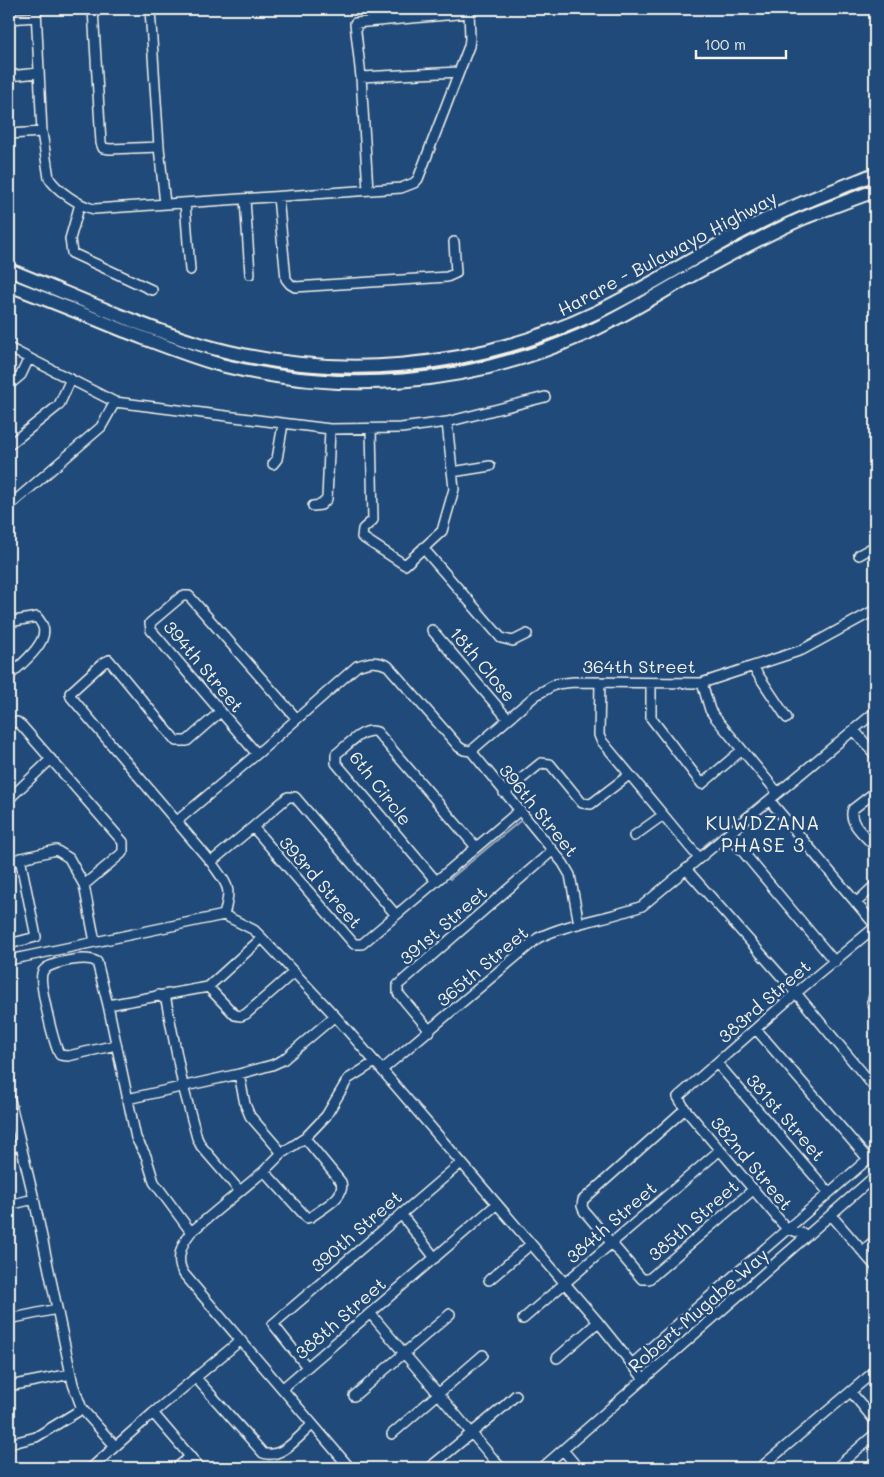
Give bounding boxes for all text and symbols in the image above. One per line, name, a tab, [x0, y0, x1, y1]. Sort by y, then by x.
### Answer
scale bar	[696, 28, 786, 60]
text: 100 m	[704, 34, 746, 54]
street label: Harare - Bulawayo Highway	[553, 185, 781, 321]
street label: 394th Street	[159, 615, 249, 717]
street label: 18th Close	[445, 622, 521, 706]
street label: 364th Street	[582, 654, 696, 678]
street label: 6th Circle	[344, 746, 418, 830]
street label: 396th Street	[494, 758, 584, 862]
district label: KUWDZANA PHASE 3	[705, 810, 821, 857]
street label: 393rd Street	[274, 831, 368, 933]
street label: 391st Street	[394, 880, 492, 970]
street label: 365th Street	[431, 920, 533, 1012]
street label: 383rd Street	[713, 954, 815, 1048]
street label: 381st Street	[741, 1068, 831, 1166]
street label: 382nd Street	[706, 1111, 798, 1215]
street label: 385th Street	[642, 1174, 744, 1266]
street label: 384th Street	[560, 1176, 662, 1268]
street label: 390th Street	[305, 1185, 407, 1277]
street label: Robert Mugabe Way	[623, 1242, 773, 1378]
street label: 388th Street	[289, 1272, 391, 1364]

